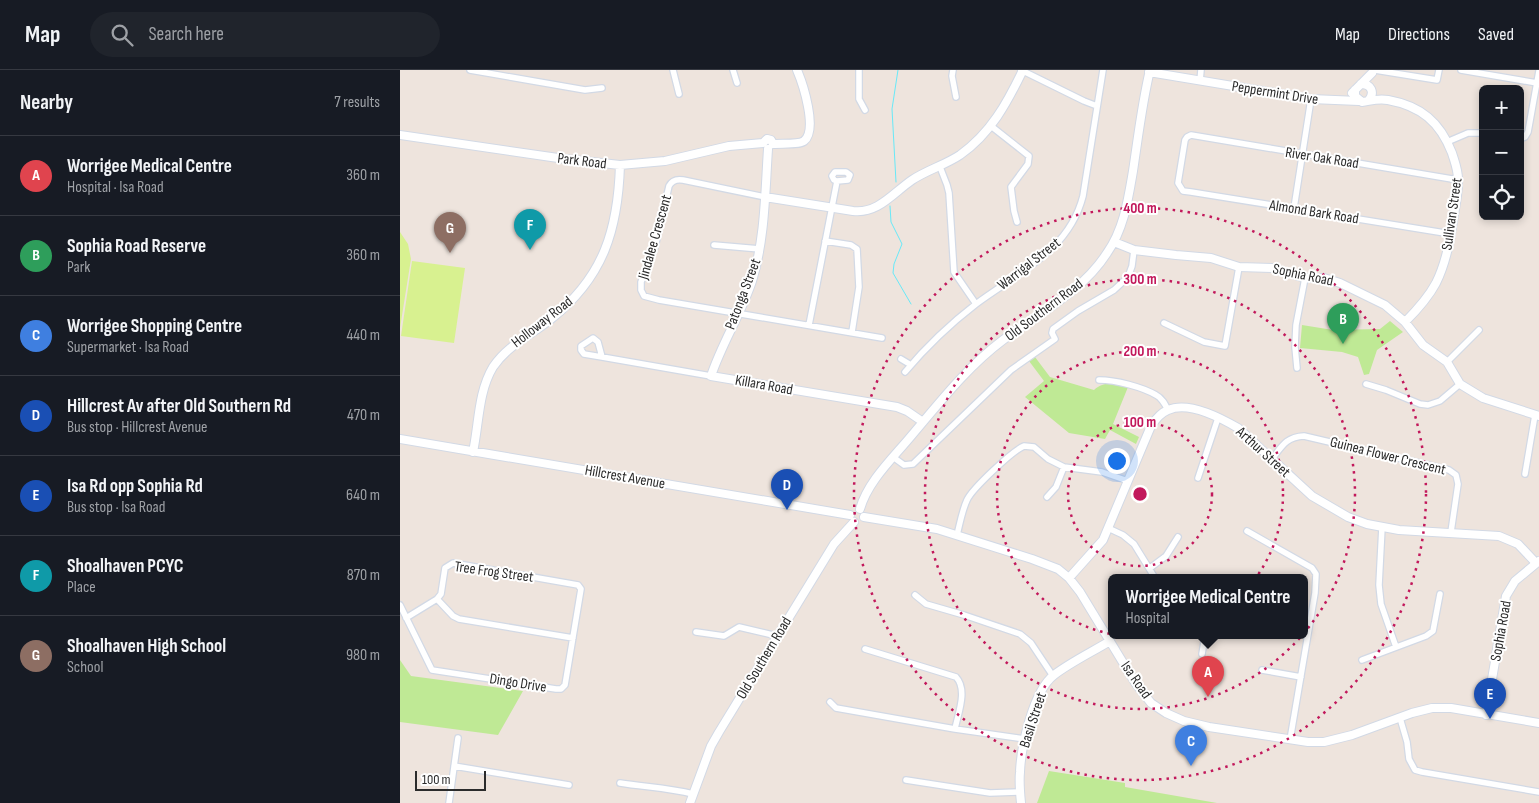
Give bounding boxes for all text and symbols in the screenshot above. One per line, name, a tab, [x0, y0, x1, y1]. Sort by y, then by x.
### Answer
search box	[90, 12, 440, 57]
text: Map	[25, 20, 60, 49]
icon: search	[108, 21, 136, 49]
text: Search here	[148, 23, 224, 46]
text: Map	[1335, 24, 1360, 45]
text: Directions	[1388, 24, 1450, 45]
text: Saved	[1478, 24, 1514, 45]
street label: Peppermint Drive	[1230, 77, 1320, 109]
map controls	[1479, 85, 1524, 220]
button: +	[1479, 85, 1524, 130]
text: Nearby	[20, 90, 73, 115]
text: 7 results	[334, 93, 380, 112]
button: −	[1479, 130, 1524, 175]
street label: River Oak Road	[1284, 143, 1360, 173]
street label: Park Road	[556, 149, 608, 173]
text: Worrigee Medical Centre	[67, 155, 232, 178]
text: A	[32, 166, 40, 185]
text: 360 m	[346, 166, 380, 185]
button: locate	[1479, 175, 1524, 220]
street label: Sullivan Street	[1437, 176, 1467, 252]
text: Hospital · Isa Road	[67, 178, 164, 197]
street label: Jindalee Crescent	[634, 192, 676, 283]
street label: Almond Bark Road	[1267, 195, 1360, 228]
text: 400 m	[1123, 199, 1157, 218]
pin: F	[514, 209, 546, 250]
pin: G	[434, 212, 466, 253]
street label: Warrigal Street	[994, 233, 1065, 295]
text: Sophia Road Reserve	[67, 235, 206, 258]
text: B	[32, 246, 40, 265]
text: 360 m	[346, 246, 380, 265]
street label: Patonga Street	[721, 255, 765, 332]
text: Park	[67, 258, 90, 277]
street label: Sophia Road	[1271, 259, 1335, 291]
text: 300 m	[1123, 270, 1157, 289]
street label: Old Southern Road	[1001, 274, 1087, 346]
street label: Holloway Road	[508, 292, 576, 352]
pin: B	[1327, 303, 1359, 344]
text: Worrigee Shopping Centre	[67, 315, 242, 338]
text: C	[32, 326, 40, 345]
text: 440 m	[347, 326, 380, 345]
text: Supermarket · Isa Road	[67, 338, 189, 357]
text: 200 m	[1123, 342, 1157, 361]
street label: Killara Road	[734, 371, 794, 399]
text: Hillcrest Av after Old Southern Rd	[67, 395, 291, 418]
text: D	[32, 406, 40, 425]
text: 470 m	[347, 406, 380, 425]
text: 100 m	[1124, 413, 1156, 432]
text: Bus stop · Hillcrest Avenue	[67, 418, 208, 437]
street label: Arthur Street	[1231, 422, 1294, 482]
street label: Guinea Flower Crescent	[1328, 432, 1448, 480]
your location	[1104, 448, 1130, 474]
street label: Hillcrest Avenue	[583, 461, 667, 493]
pin: D	[771, 469, 803, 510]
text: Isa Rd opp Sophia Rd	[67, 475, 203, 498]
centre of rings	[1131, 485, 1149, 503]
text: E	[33, 486, 39, 505]
text: 640 m	[346, 486, 380, 505]
text: Bus stop · Isa Road	[67, 498, 165, 517]
text: Shoalhaven PCYC	[67, 555, 183, 578]
street label: Tree Frog Street	[453, 557, 535, 587]
text: F	[33, 566, 39, 585]
text: 870 m	[347, 566, 380, 585]
popup	[1108, 574, 1308, 639]
text: Place	[67, 578, 96, 597]
text: Worrigee Medical Centre	[1126, 586, 1290, 609]
street label: Sophia Road	[1486, 599, 1516, 663]
text: Hospital	[1126, 609, 1170, 628]
street label: Old Southern Road	[732, 613, 796, 703]
text: Shoalhaven High School	[67, 635, 226, 658]
text: G	[32, 646, 40, 665]
text: 980 m	[346, 646, 380, 665]
pin: A	[1192, 656, 1224, 697]
text: School	[67, 658, 103, 677]
street label: Isa Road	[1116, 658, 1156, 702]
street label: Dingo Drive	[488, 669, 548, 697]
pin: E	[1474, 678, 1506, 719]
street label: Basil Street	[1015, 689, 1051, 750]
pin: C	[1175, 725, 1207, 766]
scale bar	[415, 768, 486, 791]
text: 100 m	[422, 771, 451, 788]

